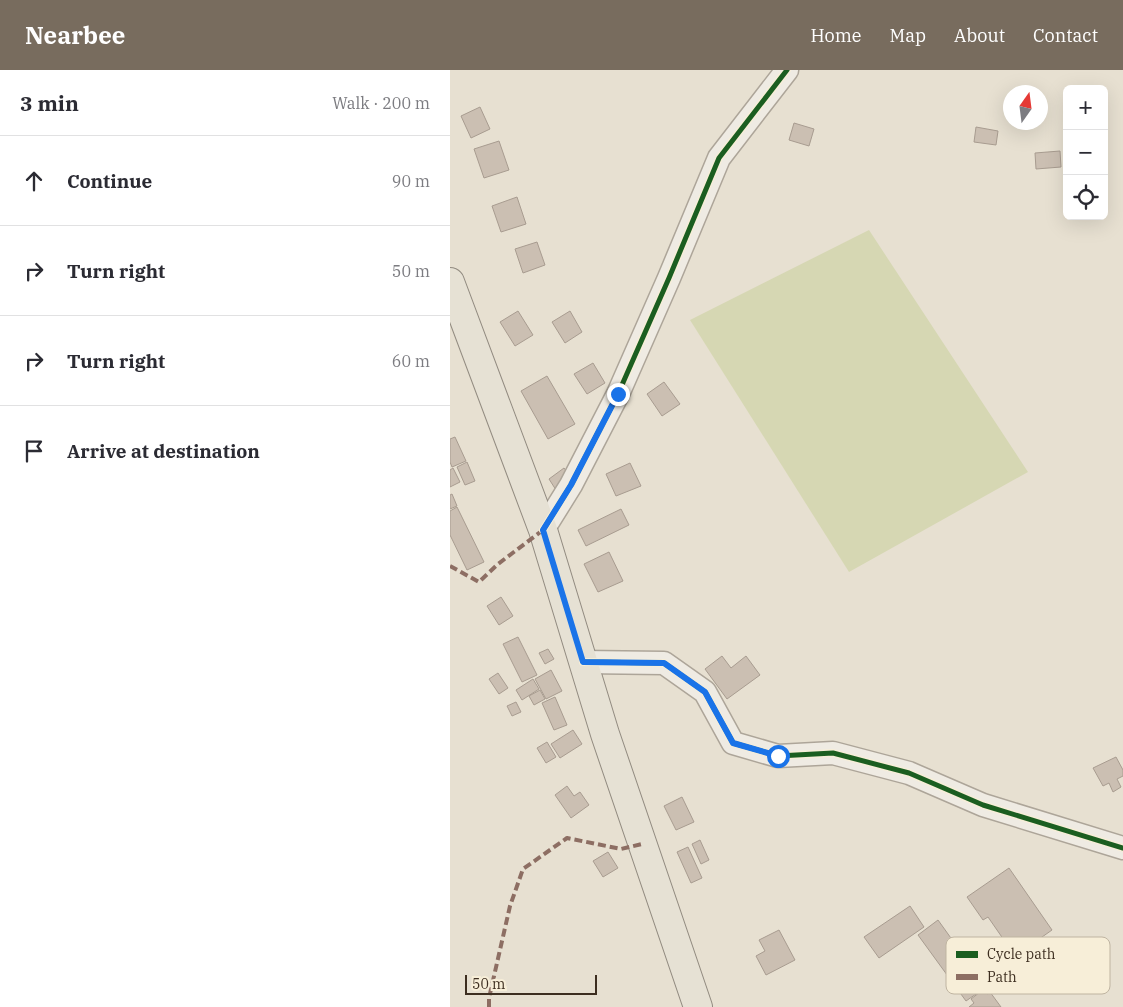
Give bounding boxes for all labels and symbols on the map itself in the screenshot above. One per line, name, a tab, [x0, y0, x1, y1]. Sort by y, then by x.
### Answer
north arrow	[1003, 85, 1048, 130]
route end	[607, 383, 630, 406]
route start	[767, 745, 790, 768]
legend	[946, 937, 1110, 994]
text: Cycle path	[987, 945, 1056, 963]
text: Path	[987, 968, 1017, 986]
scale bar	[465, 972, 598, 995]

